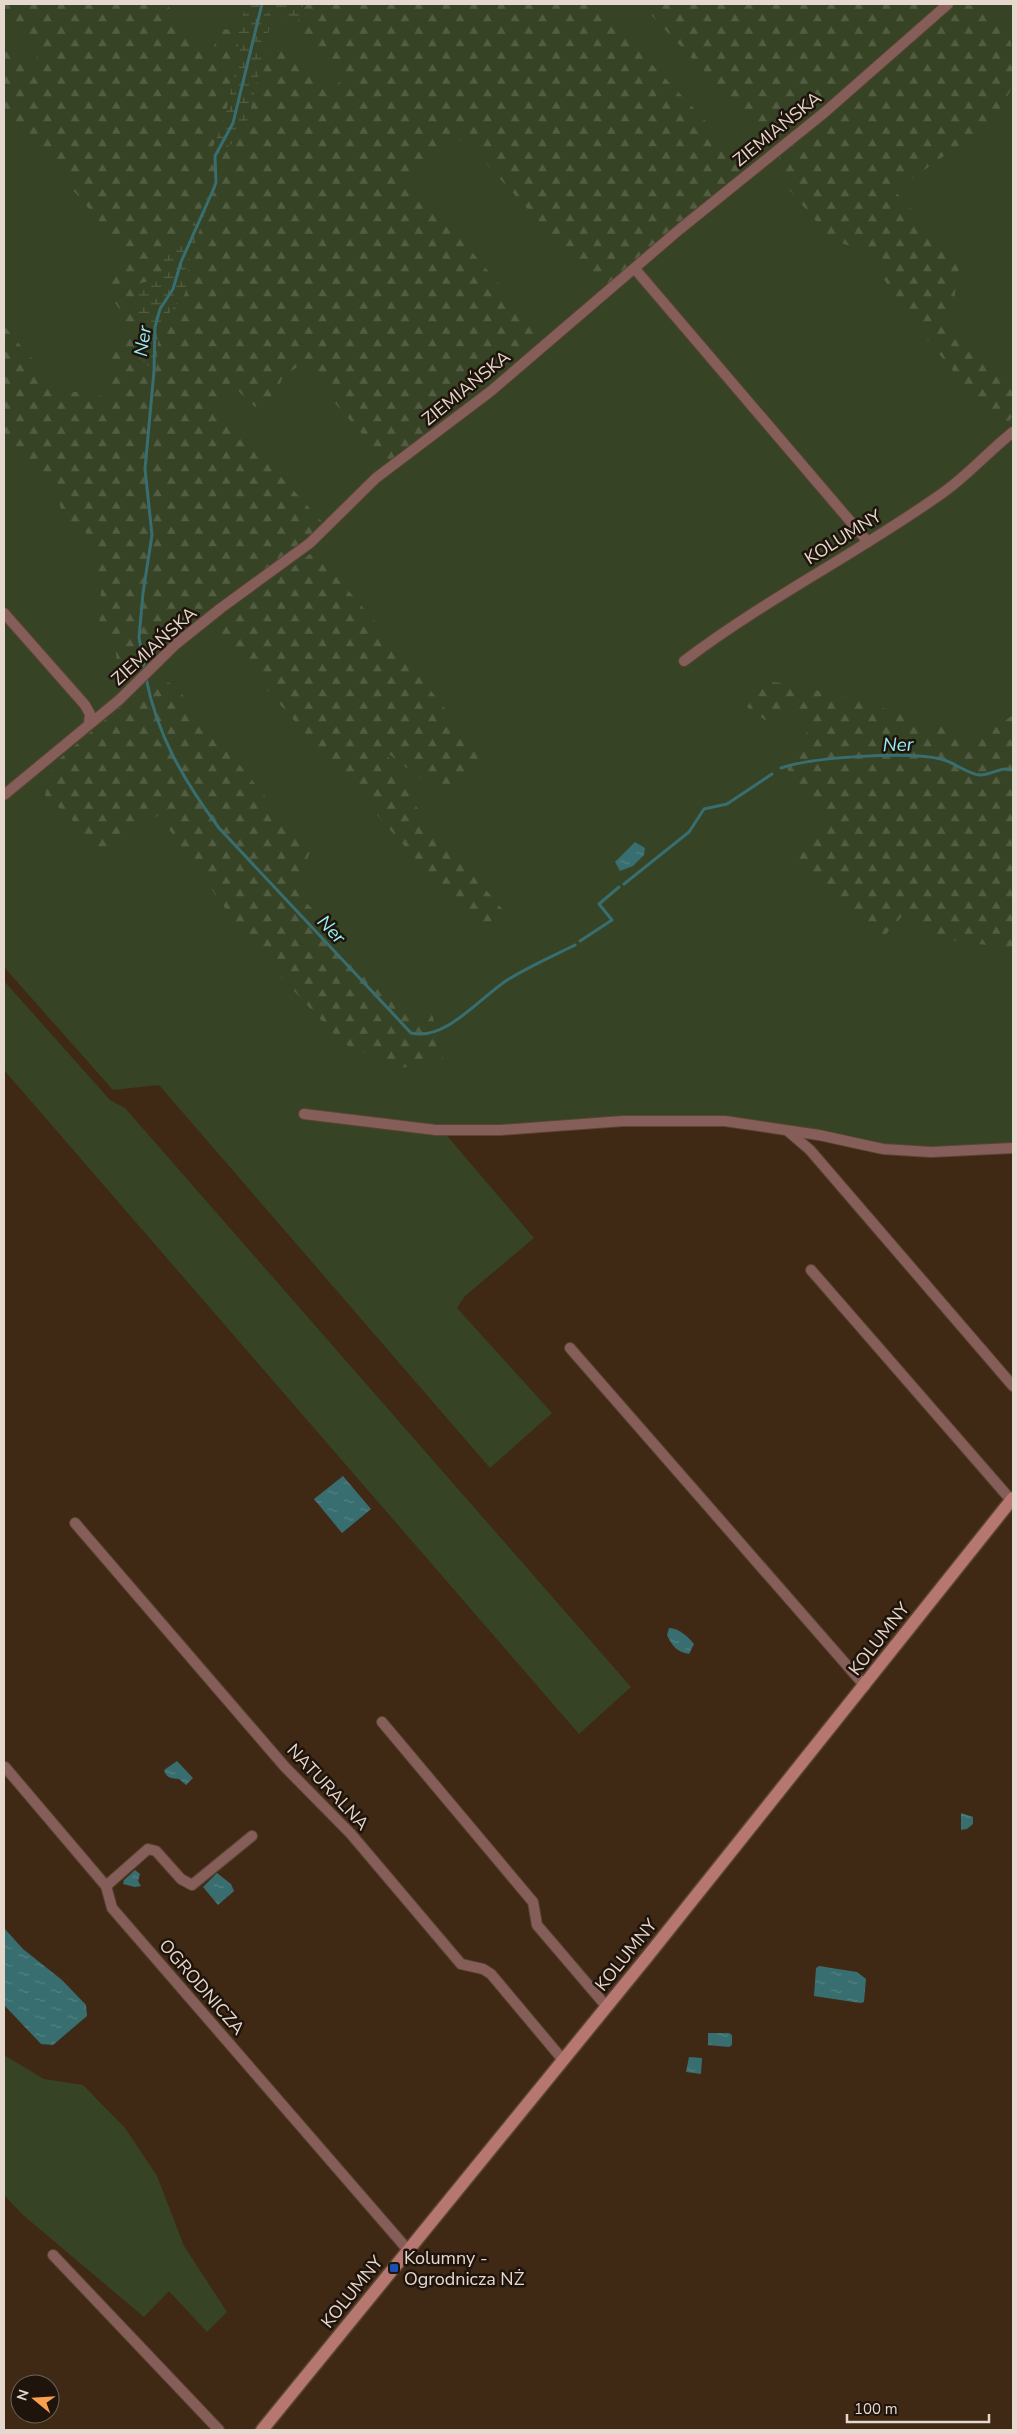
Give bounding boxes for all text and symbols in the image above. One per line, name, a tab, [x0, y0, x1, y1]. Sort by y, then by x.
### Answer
street label: ZIEMIAŃSKA	[728, 86, 826, 172]
water label: Ner	[128, 323, 158, 358]
street label: ZIEMIAŃSKA	[417, 345, 515, 431]
street label: KOLUMNY	[800, 504, 886, 570]
street label: ZIEMIAŃSKA	[106, 601, 202, 691]
water label: Ner	[882, 732, 915, 758]
water label: Ner	[311, 909, 352, 951]
street label: KOLUMNY	[843, 1597, 915, 1680]
street label: NATURALNA	[282, 1739, 374, 1835]
street label: KOLUMNY	[589, 1914, 663, 1996]
street label: OGRODNICZA	[154, 1934, 250, 2040]
place label: Kolumny - Ogrodnicza NŻ	[404, 2246, 525, 2291]
street label: KOLUMNY	[315, 2251, 389, 2333]
marker: Kolumny - Ogrodnicza NŻ	[388, 2262, 400, 2274]
north arrow	[10, 2374, 60, 2424]
text: N	[12, 2387, 34, 2403]
scale bar	[847, 2392, 990, 2424]
text: 100 m	[854, 2399, 898, 2419]

